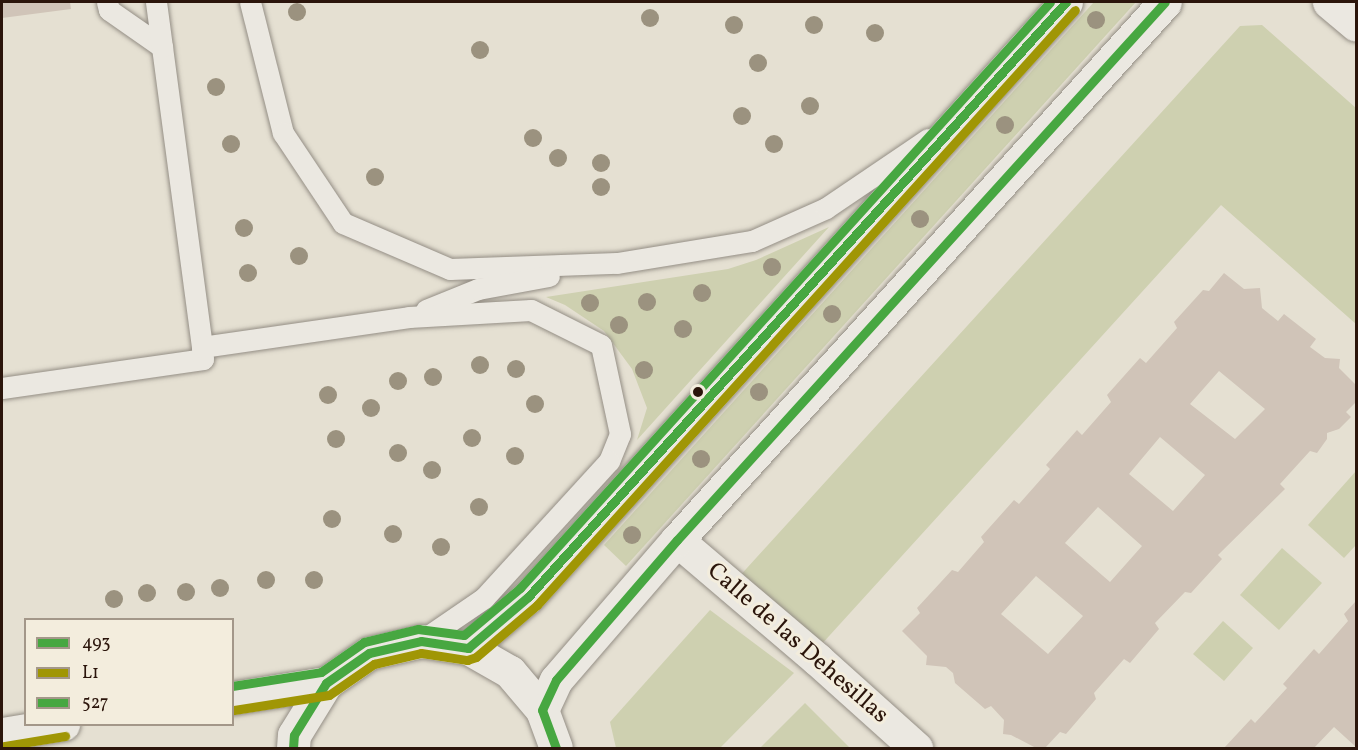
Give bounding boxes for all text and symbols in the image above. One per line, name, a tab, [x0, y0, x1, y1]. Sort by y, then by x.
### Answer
unlabelled marker	[692, 386, 704, 398]
street label: Calle de las Dehesillas	[700, 557, 894, 731]
legend	[24, 618, 234, 726]
text: 493	[82, 631, 110, 656]
text: L1	[82, 661, 99, 686]
text: 527	[82, 691, 109, 716]

